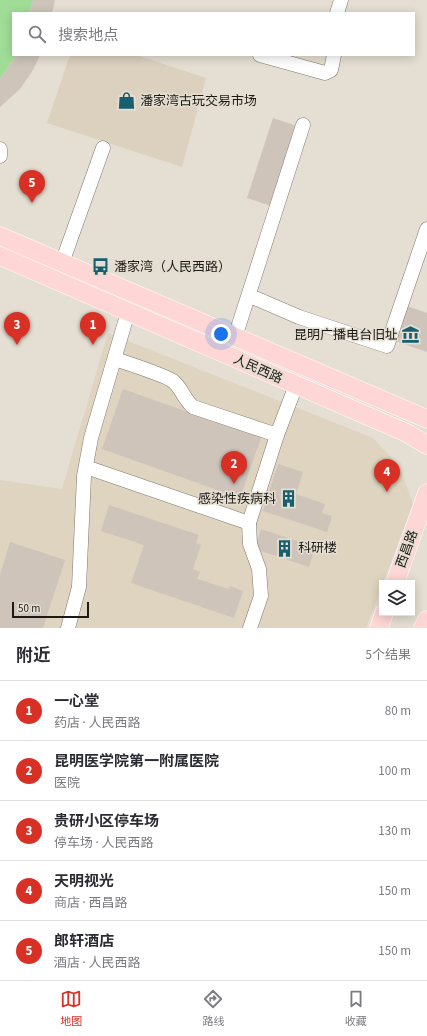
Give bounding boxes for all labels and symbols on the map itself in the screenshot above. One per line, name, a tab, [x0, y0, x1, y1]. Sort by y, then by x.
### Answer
shop icon: 潘家湾古玩交易市场	[117, 91, 137, 111]
place label: 潘家湾古玩交易市场	[140, 92, 257, 110]
pin: 5	[19, 170, 45, 203]
bus stop icon: 潘家湾（人民西路）	[91, 257, 111, 277]
place label: 潘家湾（人民西路）	[114, 258, 231, 276]
pin: 3	[4, 312, 30, 345]
pin: 1	[80, 312, 106, 345]
your location	[211, 324, 231, 344]
museum icon: 昆明广播电台旧址	[401, 325, 421, 345]
place label: 昆明广播电台旧址	[294, 326, 398, 344]
street label: 人民西路	[231, 350, 285, 388]
pin: 2	[221, 451, 247, 484]
pin: 4	[374, 459, 400, 492]
building icon: 感染性疾病科	[279, 489, 299, 509]
place label: 感染性疾病科	[198, 490, 276, 508]
street label: 西昌路	[392, 528, 422, 570]
building icon: 科研楼	[275, 538, 295, 558]
place label: 科研楼	[298, 539, 337, 557]
scale bar	[12, 600, 89, 619]

